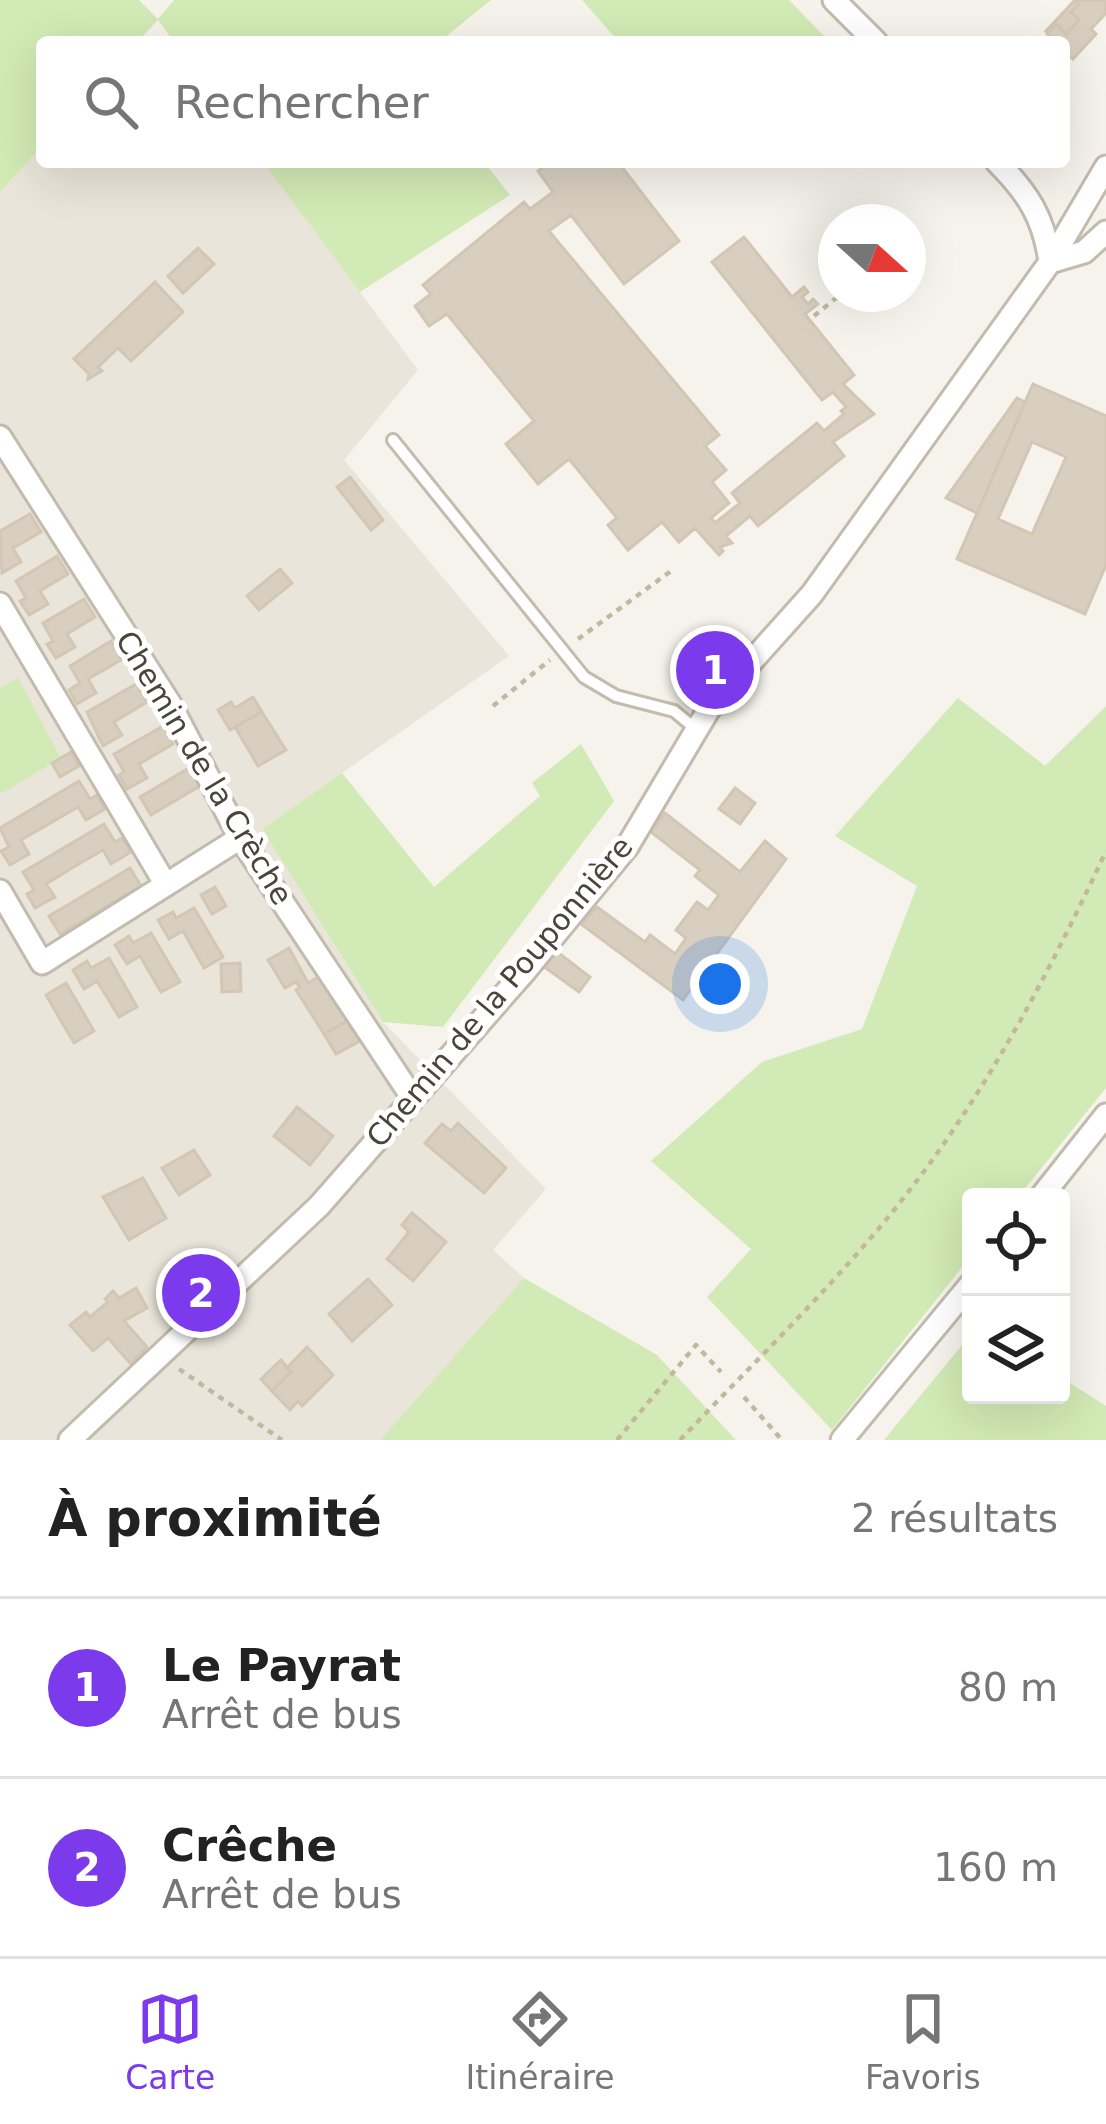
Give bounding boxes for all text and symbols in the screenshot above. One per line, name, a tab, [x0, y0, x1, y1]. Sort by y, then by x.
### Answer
search box	[36, 36, 1070, 168]
icon: search	[78, 69, 144, 135]
text: Rechercher	[174, 76, 429, 129]
north arrow	[818, 204, 926, 312]
street label: Chemin de la Crèche	[109, 625, 300, 911]
pin: 1	[676, 625, 754, 715]
street label: Chemin de la Pouponnière	[359, 829, 640, 1154]
your location	[690, 954, 750, 1014]
map controls	[962, 1188, 1070, 1404]
button: locate	[962, 1188, 1070, 1296]
pin: 2	[162, 1248, 240, 1338]
button: layers	[962, 1296, 1070, 1404]
text: À proximité	[48, 1489, 382, 1548]
text: 2 résultats	[851, 1496, 1058, 1541]
text: Le Payrat	[162, 1639, 401, 1692]
text: 1	[73, 1665, 101, 1710]
text: 80 m	[958, 1665, 1058, 1710]
text: Arrêt de bus	[162, 1692, 402, 1737]
text: Crêche	[162, 1819, 337, 1872]
text: 2	[73, 1845, 101, 1890]
text: 160 m	[933, 1845, 1058, 1890]
text: Arrêt de bus	[162, 1872, 402, 1917]
tab: Carte	[125, 1986, 215, 2097]
tab: Itinéraire	[466, 1986, 615, 2097]
tab: Favoris	[865, 1986, 981, 2097]

